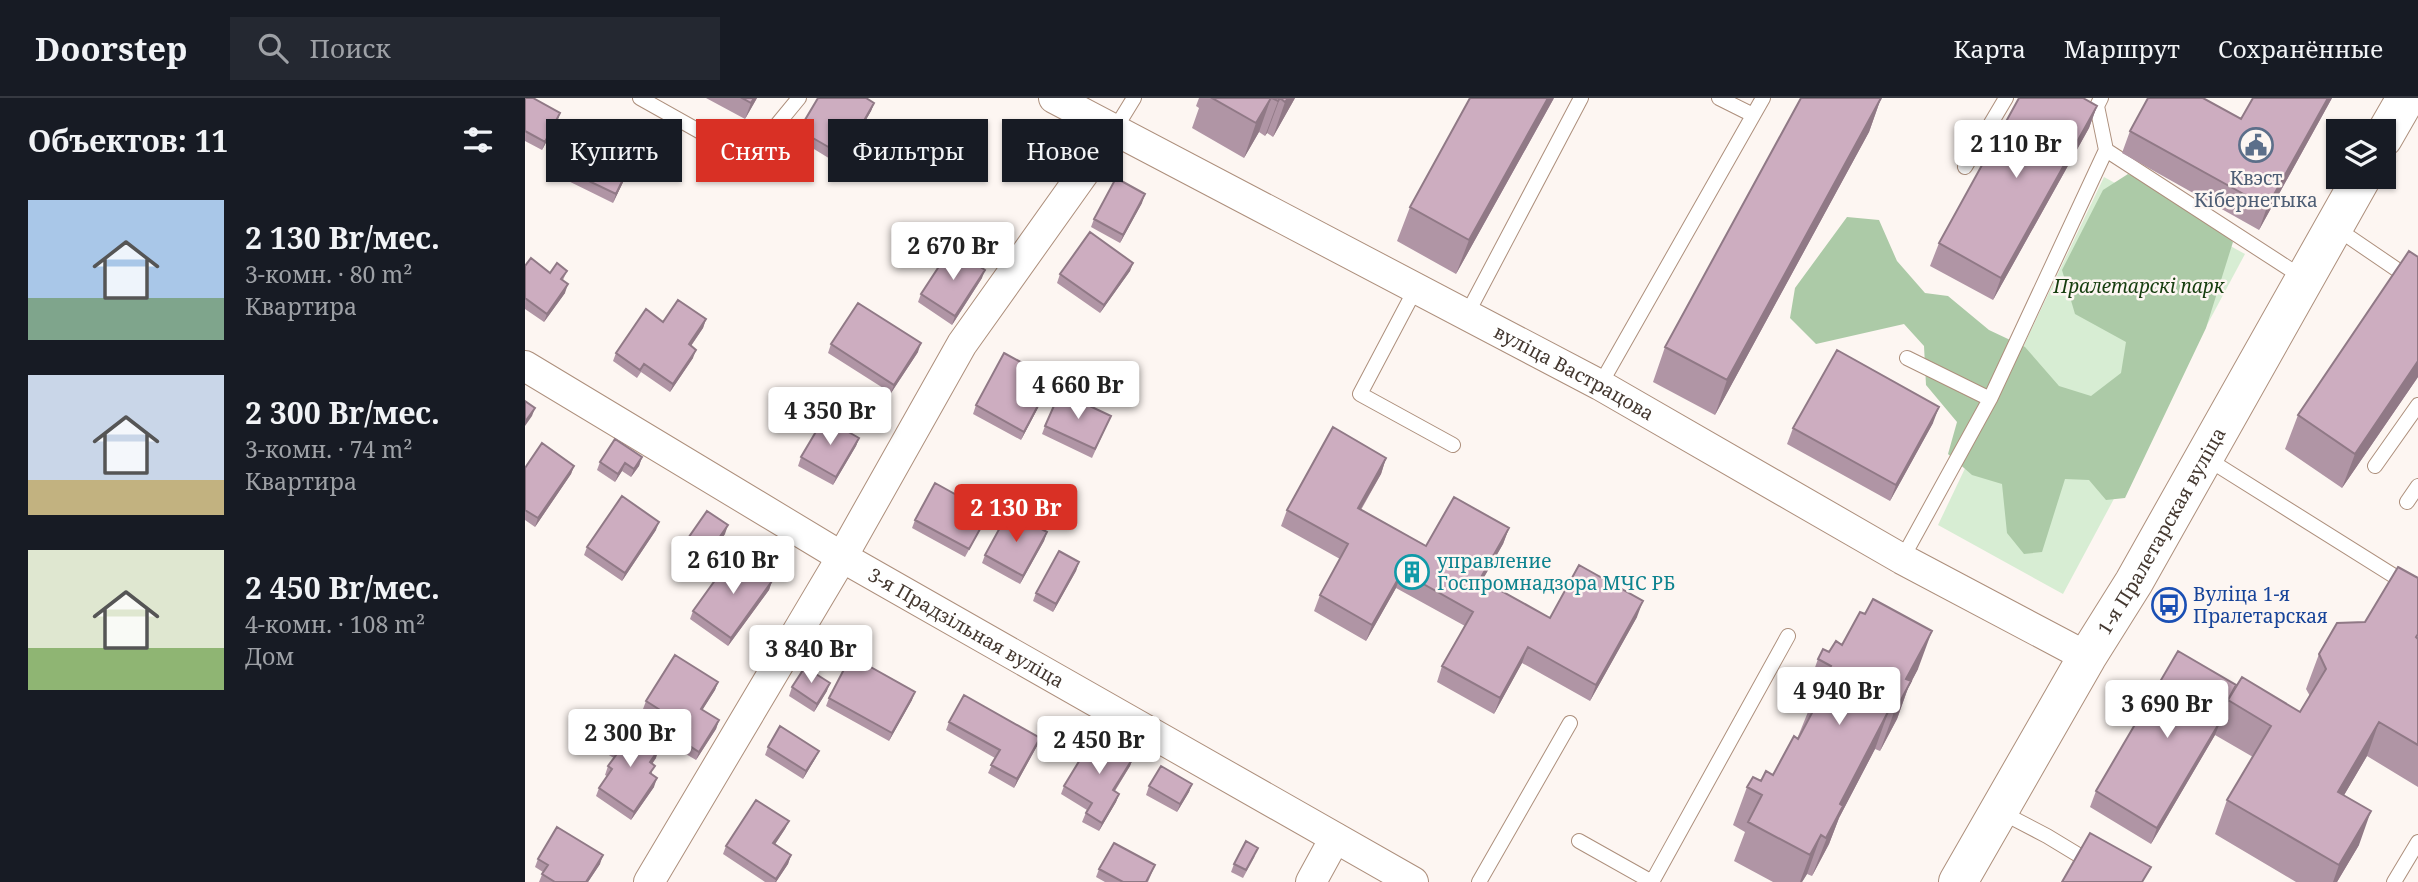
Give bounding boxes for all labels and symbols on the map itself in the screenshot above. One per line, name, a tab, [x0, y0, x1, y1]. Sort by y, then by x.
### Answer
pin: 2 110 Br	[1944, 120, 2088, 180]
public building icon: Квэст Кібернетыка	[2237, 126, 2275, 164]
place label: Квэст Кібернетыка	[2194, 165, 2318, 213]
pin: 2 670 Br	[881, 222, 1025, 282]
park label: Пралетарскі парк	[2052, 273, 2226, 299]
street label: вуліца Вастрацова	[1489, 319, 1659, 426]
pin: 4 660 Br	[1006, 362, 1150, 421]
pin: 4 350 Br	[758, 388, 902, 447]
street label: 1-я Пралетарская вуліца	[2091, 422, 2232, 639]
pin: 2 130 Br	[944, 484, 1088, 544]
pin: 2 610 Br	[661, 536, 805, 596]
place label: управление Госпромнадзора МЧС РБ	[1437, 548, 1675, 596]
building icon: управление Госпромнадзора МЧС РБ	[1393, 553, 1431, 591]
street label: 3-я Прадзільная вуліца	[863, 562, 1069, 694]
place label: Вуліца 1-я Пралетарская	[2193, 581, 2328, 629]
bus stop icon: Вуліца 1-я Пралетарская	[2150, 586, 2188, 624]
pin: 3 840 Br	[739, 626, 883, 685]
pin: 4 940 Br	[1767, 668, 1911, 727]
pin: 3 690 Br	[2095, 680, 2239, 740]
pin: 2 300 Br	[558, 710, 702, 769]
pin: 2 450 Br	[1027, 716, 1171, 776]

